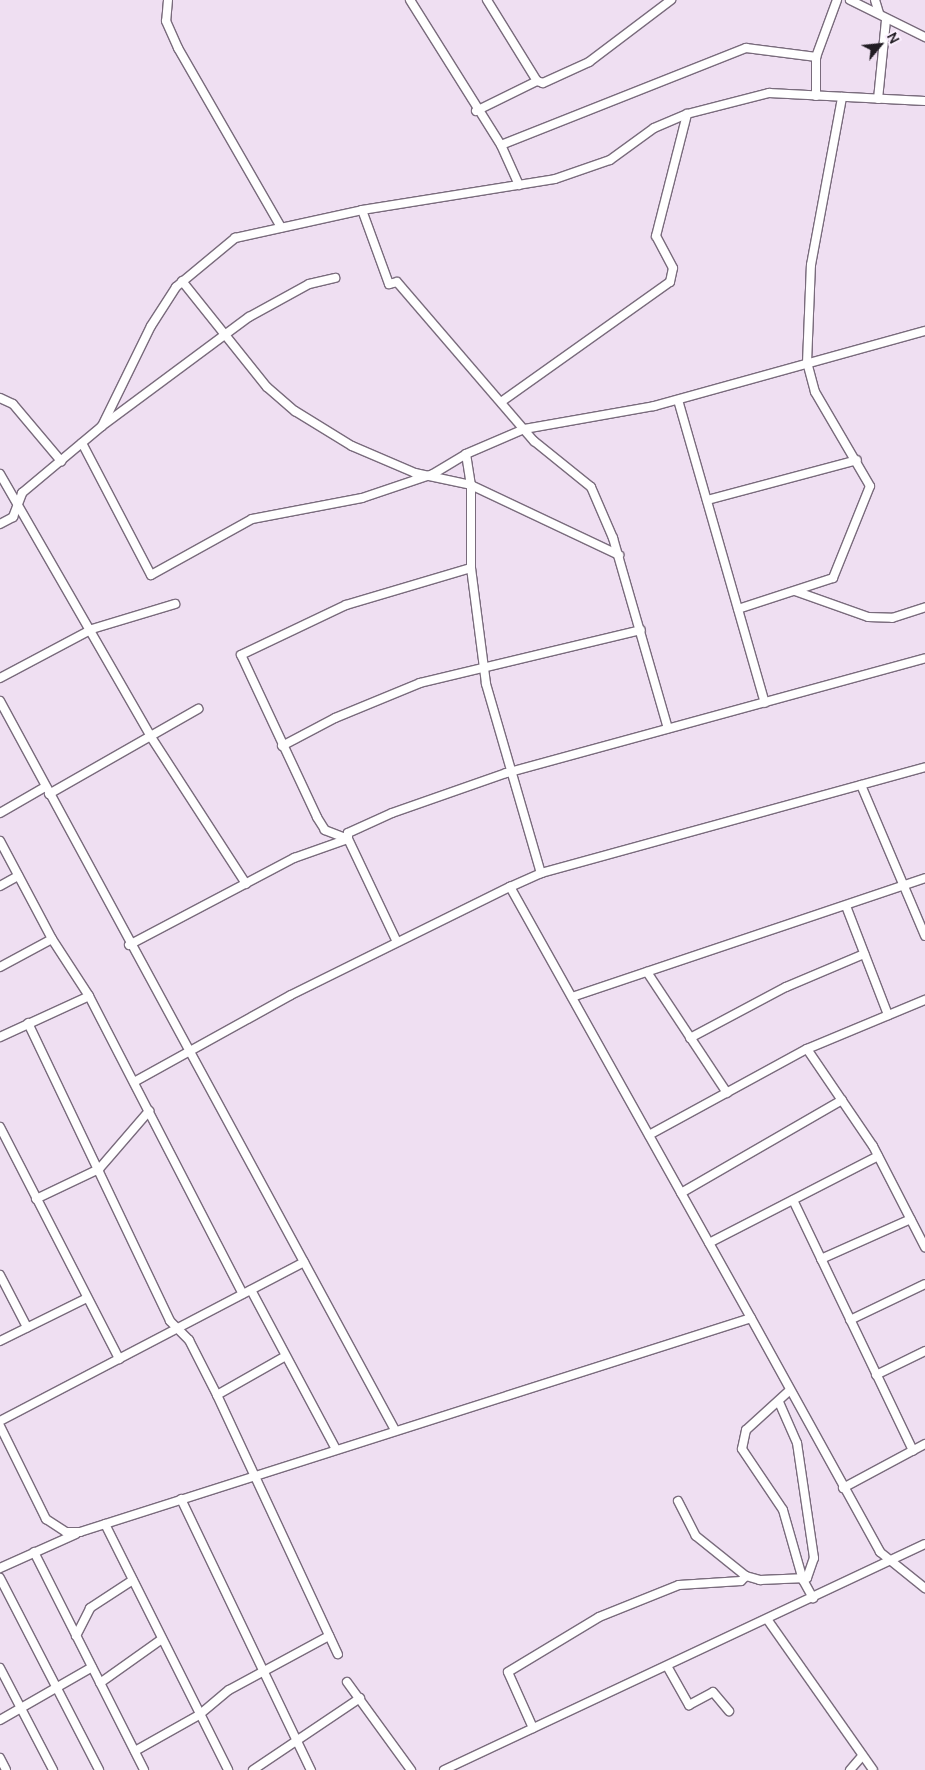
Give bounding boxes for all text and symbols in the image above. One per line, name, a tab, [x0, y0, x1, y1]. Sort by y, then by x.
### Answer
north arrow	[855, 20, 905, 70]
text: N	[883, 29, 904, 47]

